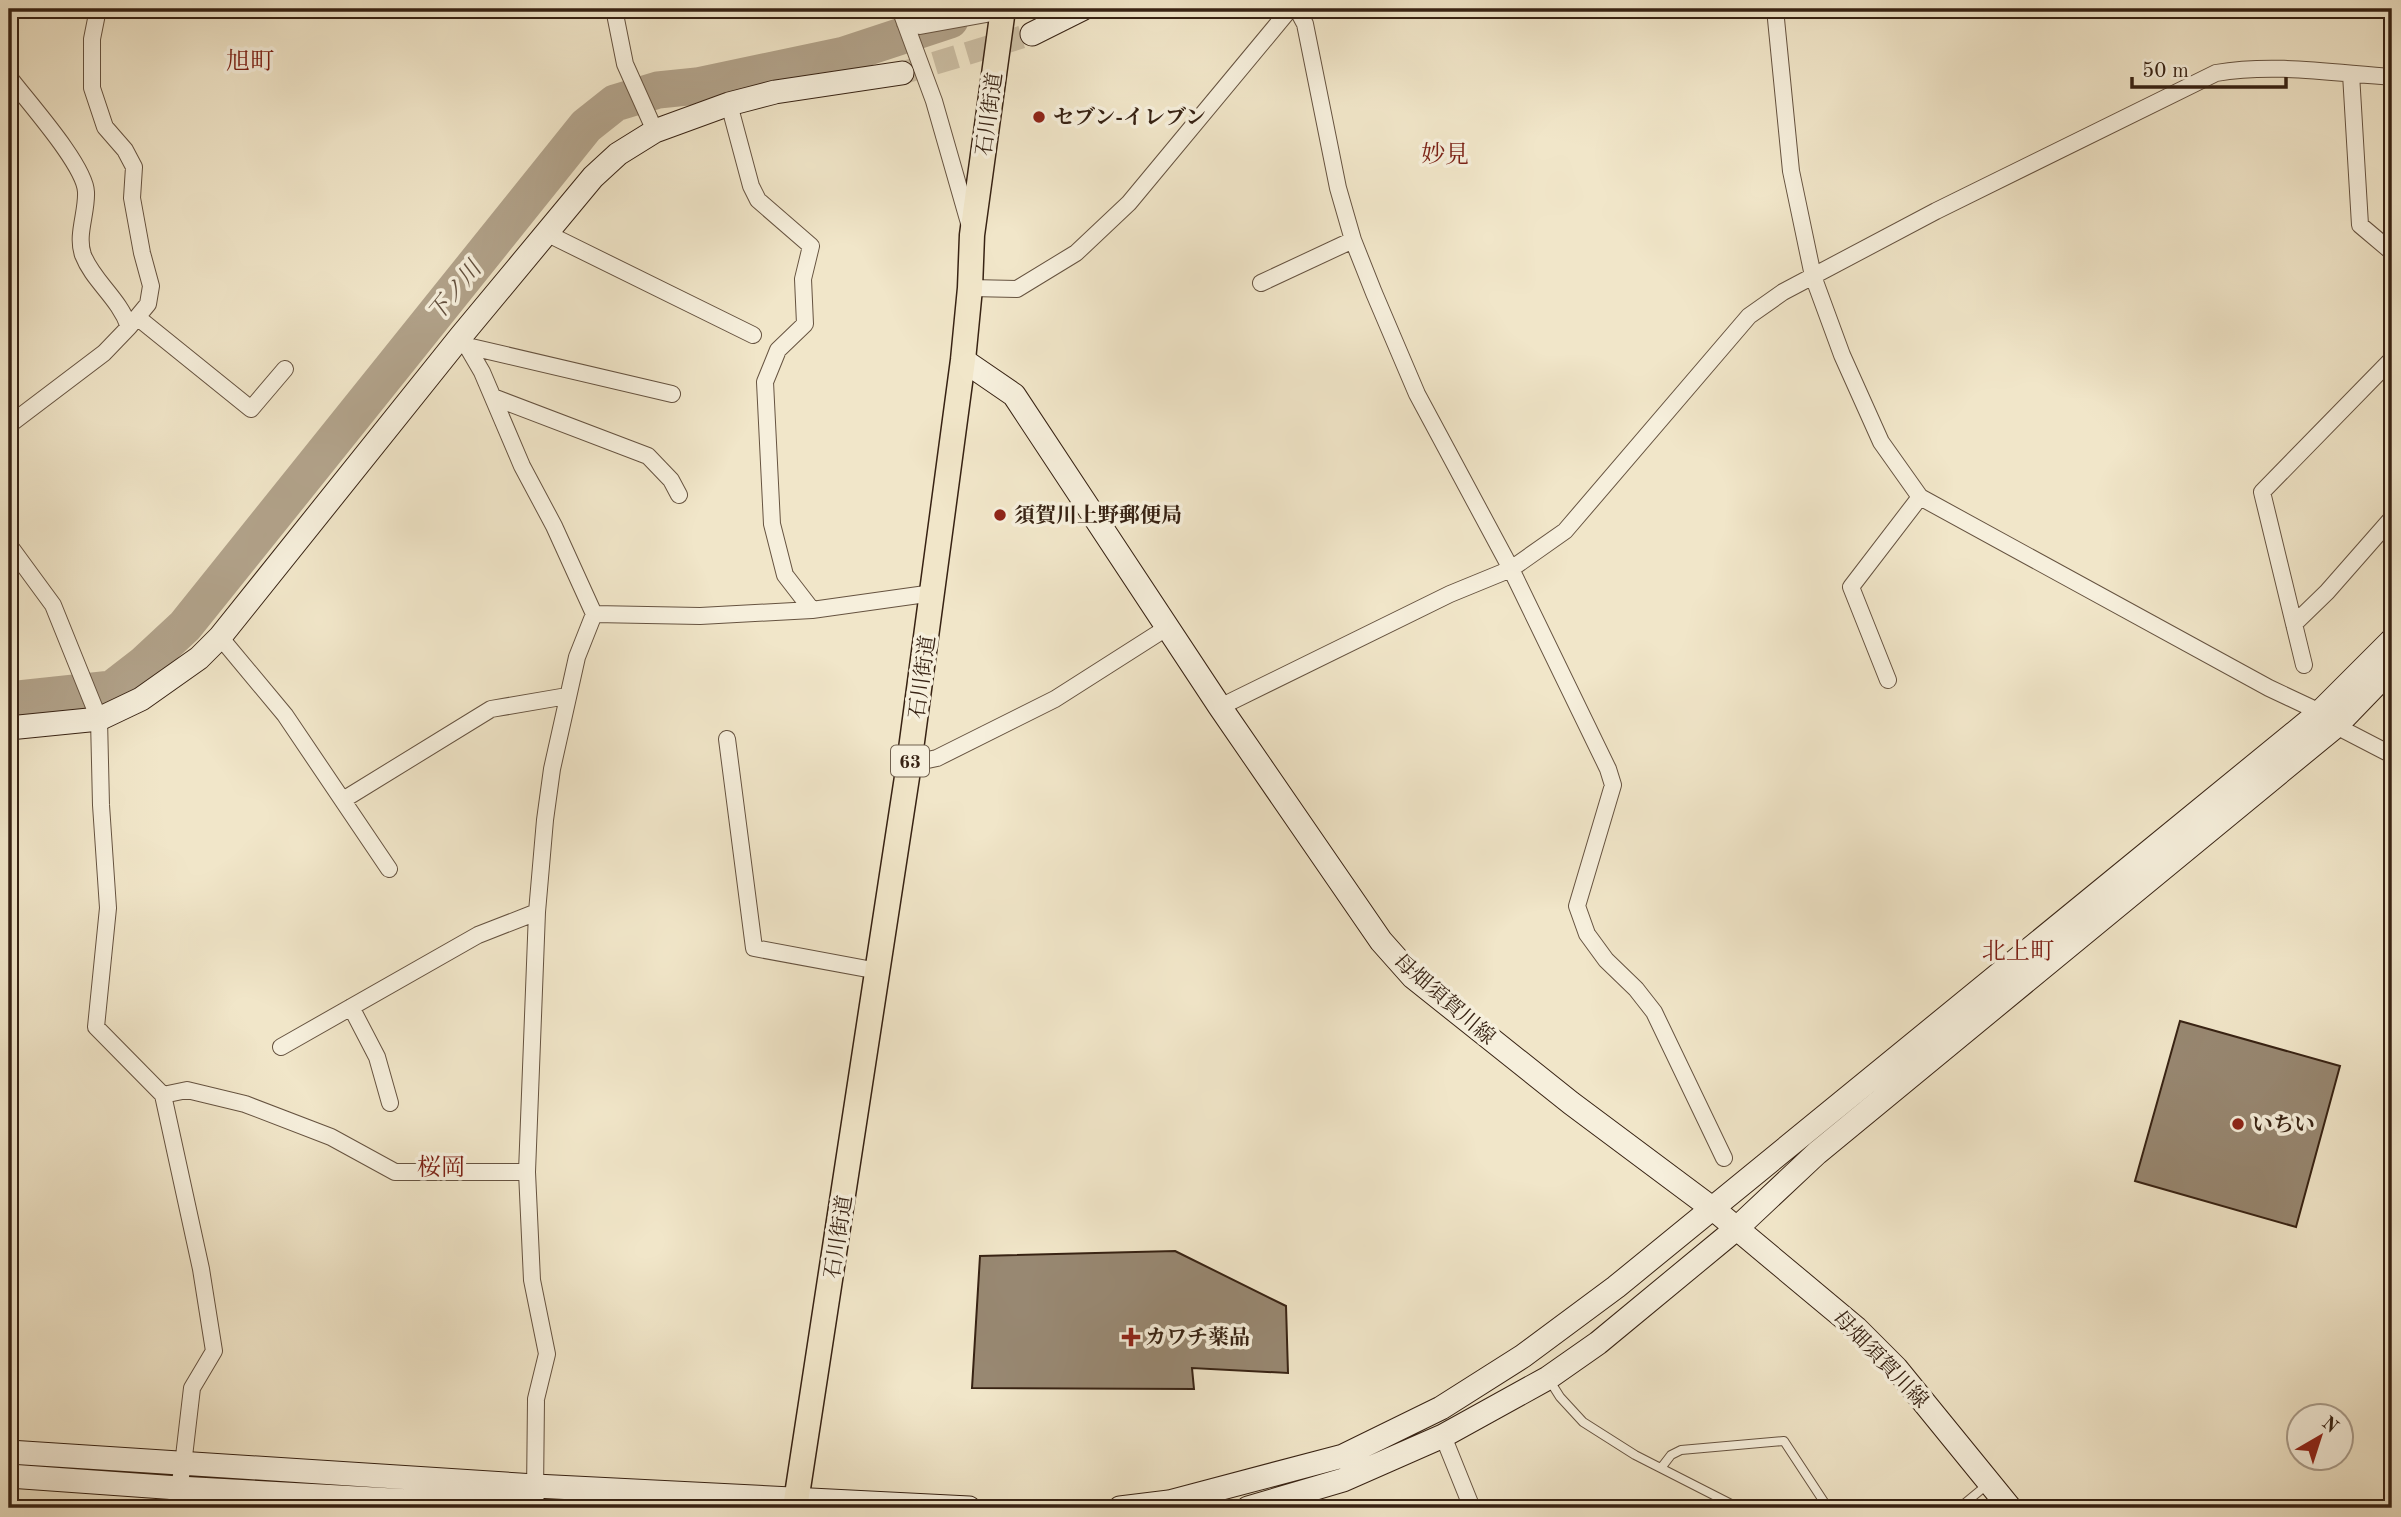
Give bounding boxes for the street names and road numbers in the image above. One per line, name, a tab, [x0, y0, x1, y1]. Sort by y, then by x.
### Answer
street label: 石川街道	[972, 71, 1007, 157]
street label: 石川街道	[905, 634, 940, 720]
road number: 63	[891, 746, 929, 776]
street label: 母畑須賀川線	[1390, 949, 1500, 1049]
street label: 石川街道	[821, 1194, 856, 1280]
street label: 母畑須賀川線	[1829, 1306, 1933, 1413]

